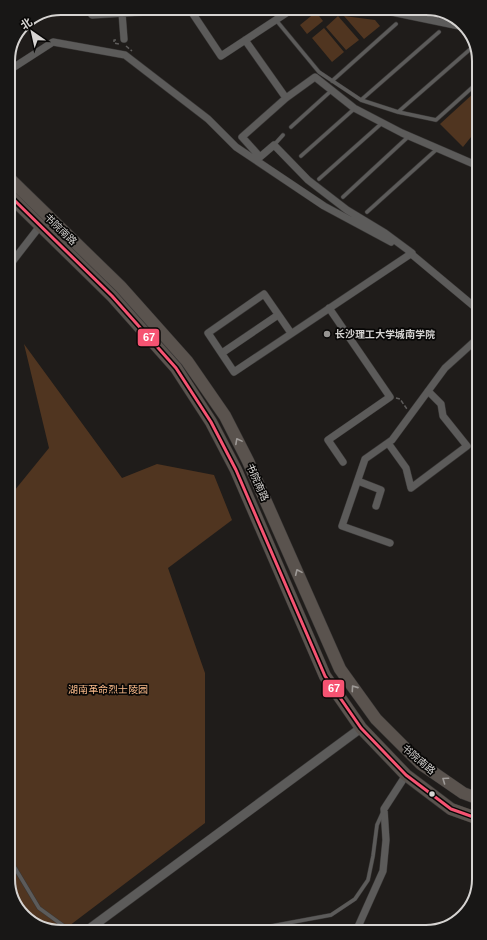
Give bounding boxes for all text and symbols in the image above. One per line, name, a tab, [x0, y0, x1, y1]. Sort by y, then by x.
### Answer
north arrow	[12, 12, 52, 52]
text: 北	[18, 16, 34, 32]
street label: 书院南路	[42, 212, 79, 247]
line badge: 67	[137, 328, 160, 347]
place label: 长沙理工大学城南学院	[335, 328, 435, 340]
marker: 长沙理工大学城南学院	[322, 329, 332, 339]
text: 67	[143, 331, 155, 343]
one-way arrow	[235, 438, 242, 445]
street label: 书院南路	[244, 462, 271, 503]
one-way arrow	[294, 568, 302, 575]
line badge: 67	[322, 679, 345, 698]
text: 67	[328, 682, 340, 694]
park label: 湖南革命烈士陵园	[68, 684, 148, 695]
one-way arrow	[352, 686, 359, 693]
street label: 书院南路	[400, 742, 437, 777]
one-way arrow	[442, 778, 449, 785]
unlabelled marker	[427, 789, 437, 799]

